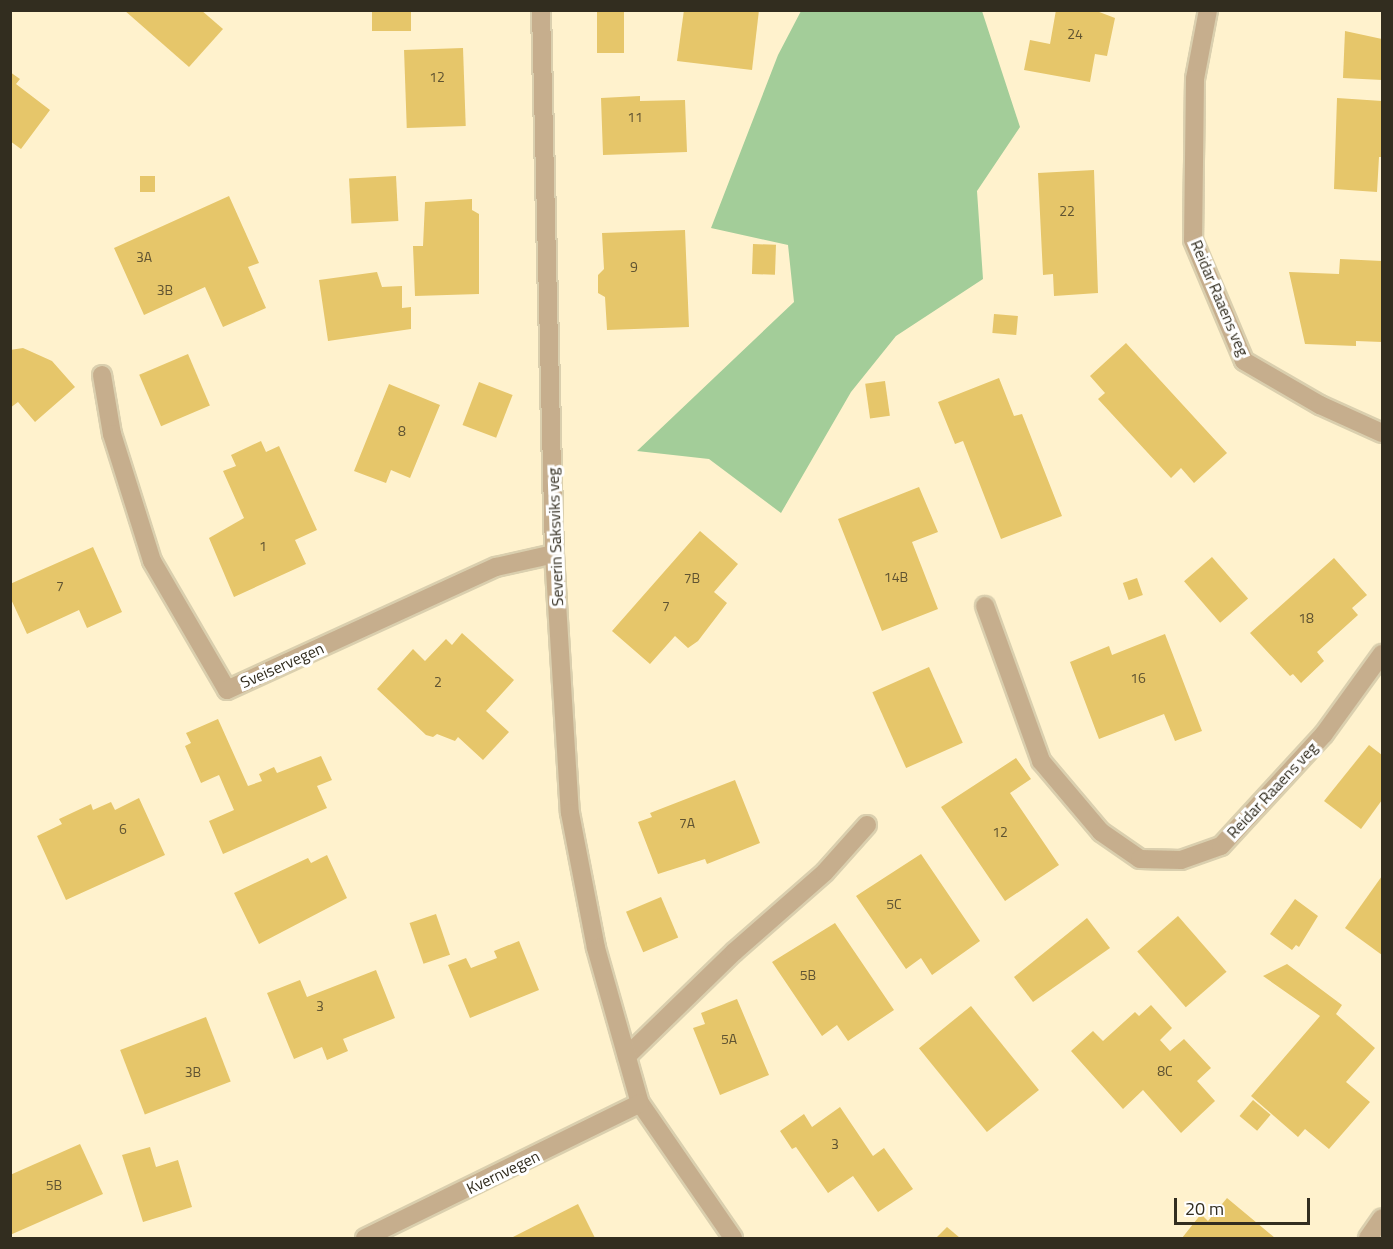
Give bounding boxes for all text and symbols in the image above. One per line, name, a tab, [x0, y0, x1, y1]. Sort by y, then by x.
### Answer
house number: 24	[1067, 26, 1083, 42]
house number: 12	[429, 69, 445, 85]
house number: 11	[627, 109, 643, 125]
house number: 22	[1059, 203, 1075, 219]
street label: Reidar Raaens veg	[1187, 237, 1253, 359]
house number: 3A	[136, 249, 152, 265]
house number: 9	[630, 259, 638, 275]
house number: 3B	[157, 282, 173, 298]
house number: 8	[398, 423, 406, 439]
street label: Severin Saksviks veg	[543, 467, 567, 607]
house number: 1	[259, 538, 267, 554]
house number: 14B	[884, 569, 908, 585]
house number: 7B	[684, 570, 700, 586]
house number: 7	[56, 578, 64, 594]
house number: 7	[662, 598, 670, 614]
house number: 18	[1298, 610, 1314, 626]
street label: Sveiservegen	[237, 638, 327, 692]
house number: 16	[1130, 670, 1146, 686]
house number: 2	[434, 674, 442, 690]
street label: Reidar Raaens veg	[1223, 738, 1321, 842]
house number: 7A	[679, 815, 695, 831]
house number: 6	[119, 821, 127, 837]
house number: 12	[992, 824, 1008, 840]
house number: 5C	[886, 896, 902, 912]
house number: 5B	[800, 967, 816, 983]
house number: 3	[316, 998, 324, 1014]
house number: 5A	[721, 1031, 737, 1047]
house number: 8C	[1157, 1063, 1173, 1079]
house number: 3B	[185, 1064, 201, 1080]
house number: 3	[831, 1136, 839, 1152]
street label: Kvernvegen	[463, 1146, 543, 1198]
house number: 5B	[46, 1177, 62, 1193]
scale bar	[1177, 1186, 1314, 1224]
text: 20 m	[1185, 1195, 1224, 1222]

